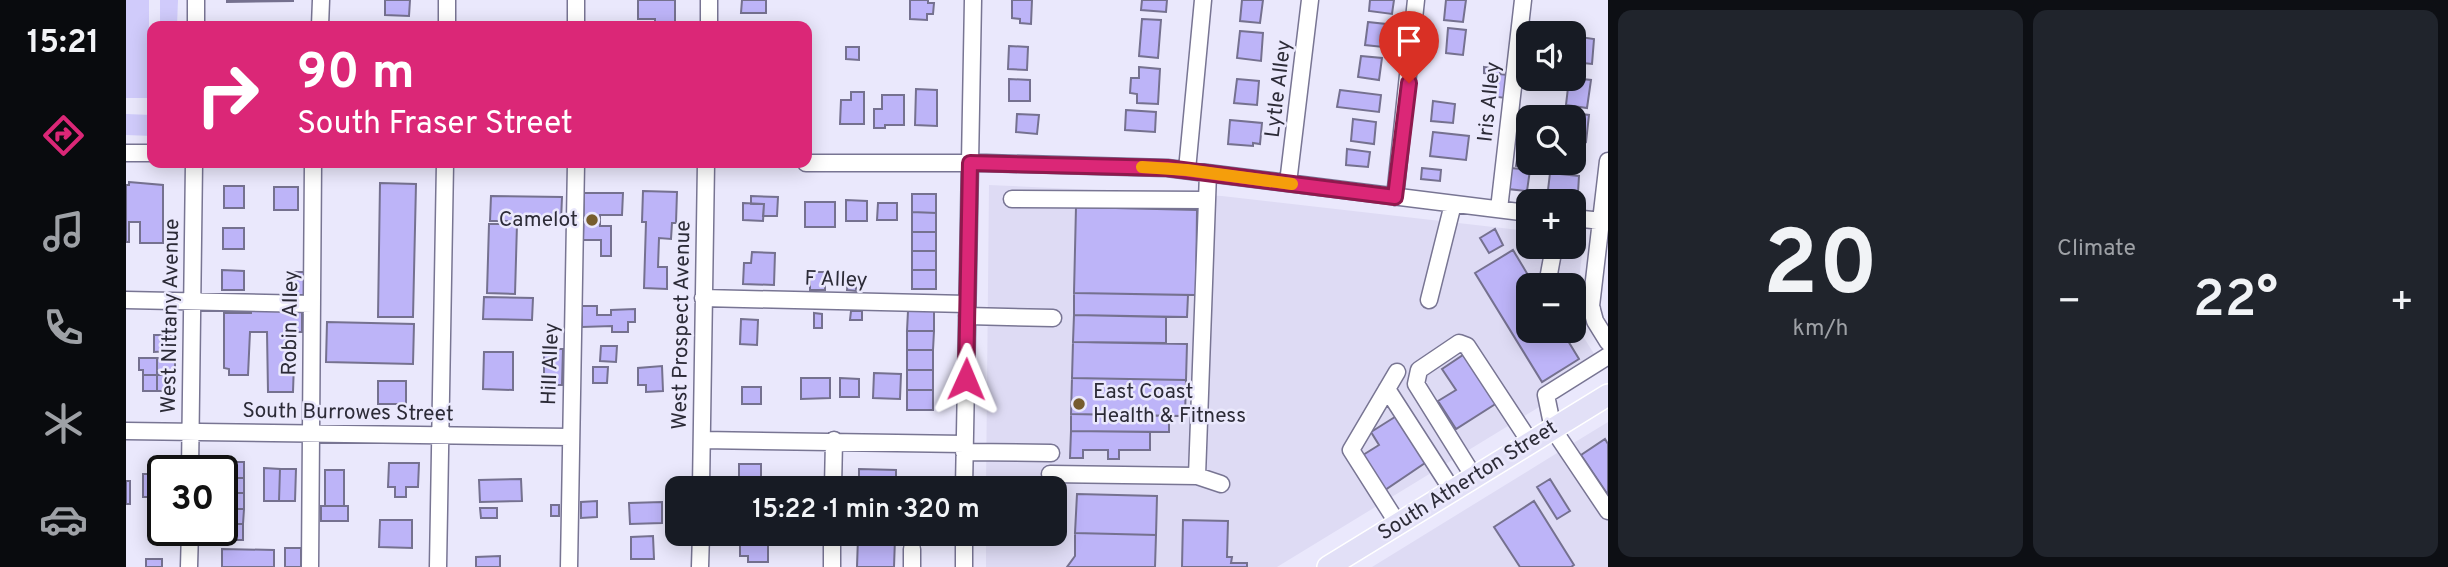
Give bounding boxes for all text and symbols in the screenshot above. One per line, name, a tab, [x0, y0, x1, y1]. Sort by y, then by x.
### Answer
pin	[1379, 11, 1439, 83]
map controls	[1516, 21, 1586, 343]
button: sound	[1516, 21, 1586, 91]
icon: arrive	[1390, 22, 1428, 60]
text: 15:21	[27, 24, 99, 64]
street label: Lytle Alley	[1260, 39, 1298, 139]
text: 90 m	[297, 44, 415, 106]
icon: right	[182, 49, 273, 140]
street label: Iris Alley	[1472, 61, 1508, 143]
text: South Fraser Street	[297, 105, 573, 145]
button: search	[1516, 105, 1586, 175]
icon: directions	[39, 111, 88, 160]
button: +	[1516, 189, 1586, 259]
icon: music	[39, 207, 88, 256]
place label: Camelot	[499, 207, 578, 234]
marker: Camelot	[584, 212, 600, 228]
text: 20	[1763, 212, 1878, 327]
street label: West Nittany Avenue	[156, 218, 186, 414]
street label: West Prospect Avenue	[667, 220, 697, 430]
text: Climate	[2057, 235, 2136, 264]
street label: F Alley	[804, 265, 868, 295]
text: 22°	[2193, 269, 2278, 335]
street label: Robin Alley	[277, 270, 305, 376]
button: −	[1516, 273, 1586, 343]
text: −	[2057, 279, 2082, 328]
text: +	[2389, 279, 2414, 328]
icon: phone	[39, 303, 88, 352]
text: km/h	[1793, 315, 1848, 344]
street label: Hill Alley	[536, 322, 566, 406]
position arrow	[929, 342, 1003, 416]
place label: East Coast Health & Fitness	[1093, 379, 1246, 430]
marker: East Coast Health & Fitness	[1071, 396, 1087, 412]
street label: South Burrowes Street	[242, 398, 454, 428]
icon: climate	[39, 399, 88, 448]
street label: South Atherton Street	[1373, 415, 1563, 547]
speed limit sign: 30	[147, 455, 238, 546]
text: 15:22 · 1 min · 320 m	[752, 494, 980, 527]
icon: car	[39, 495, 88, 544]

